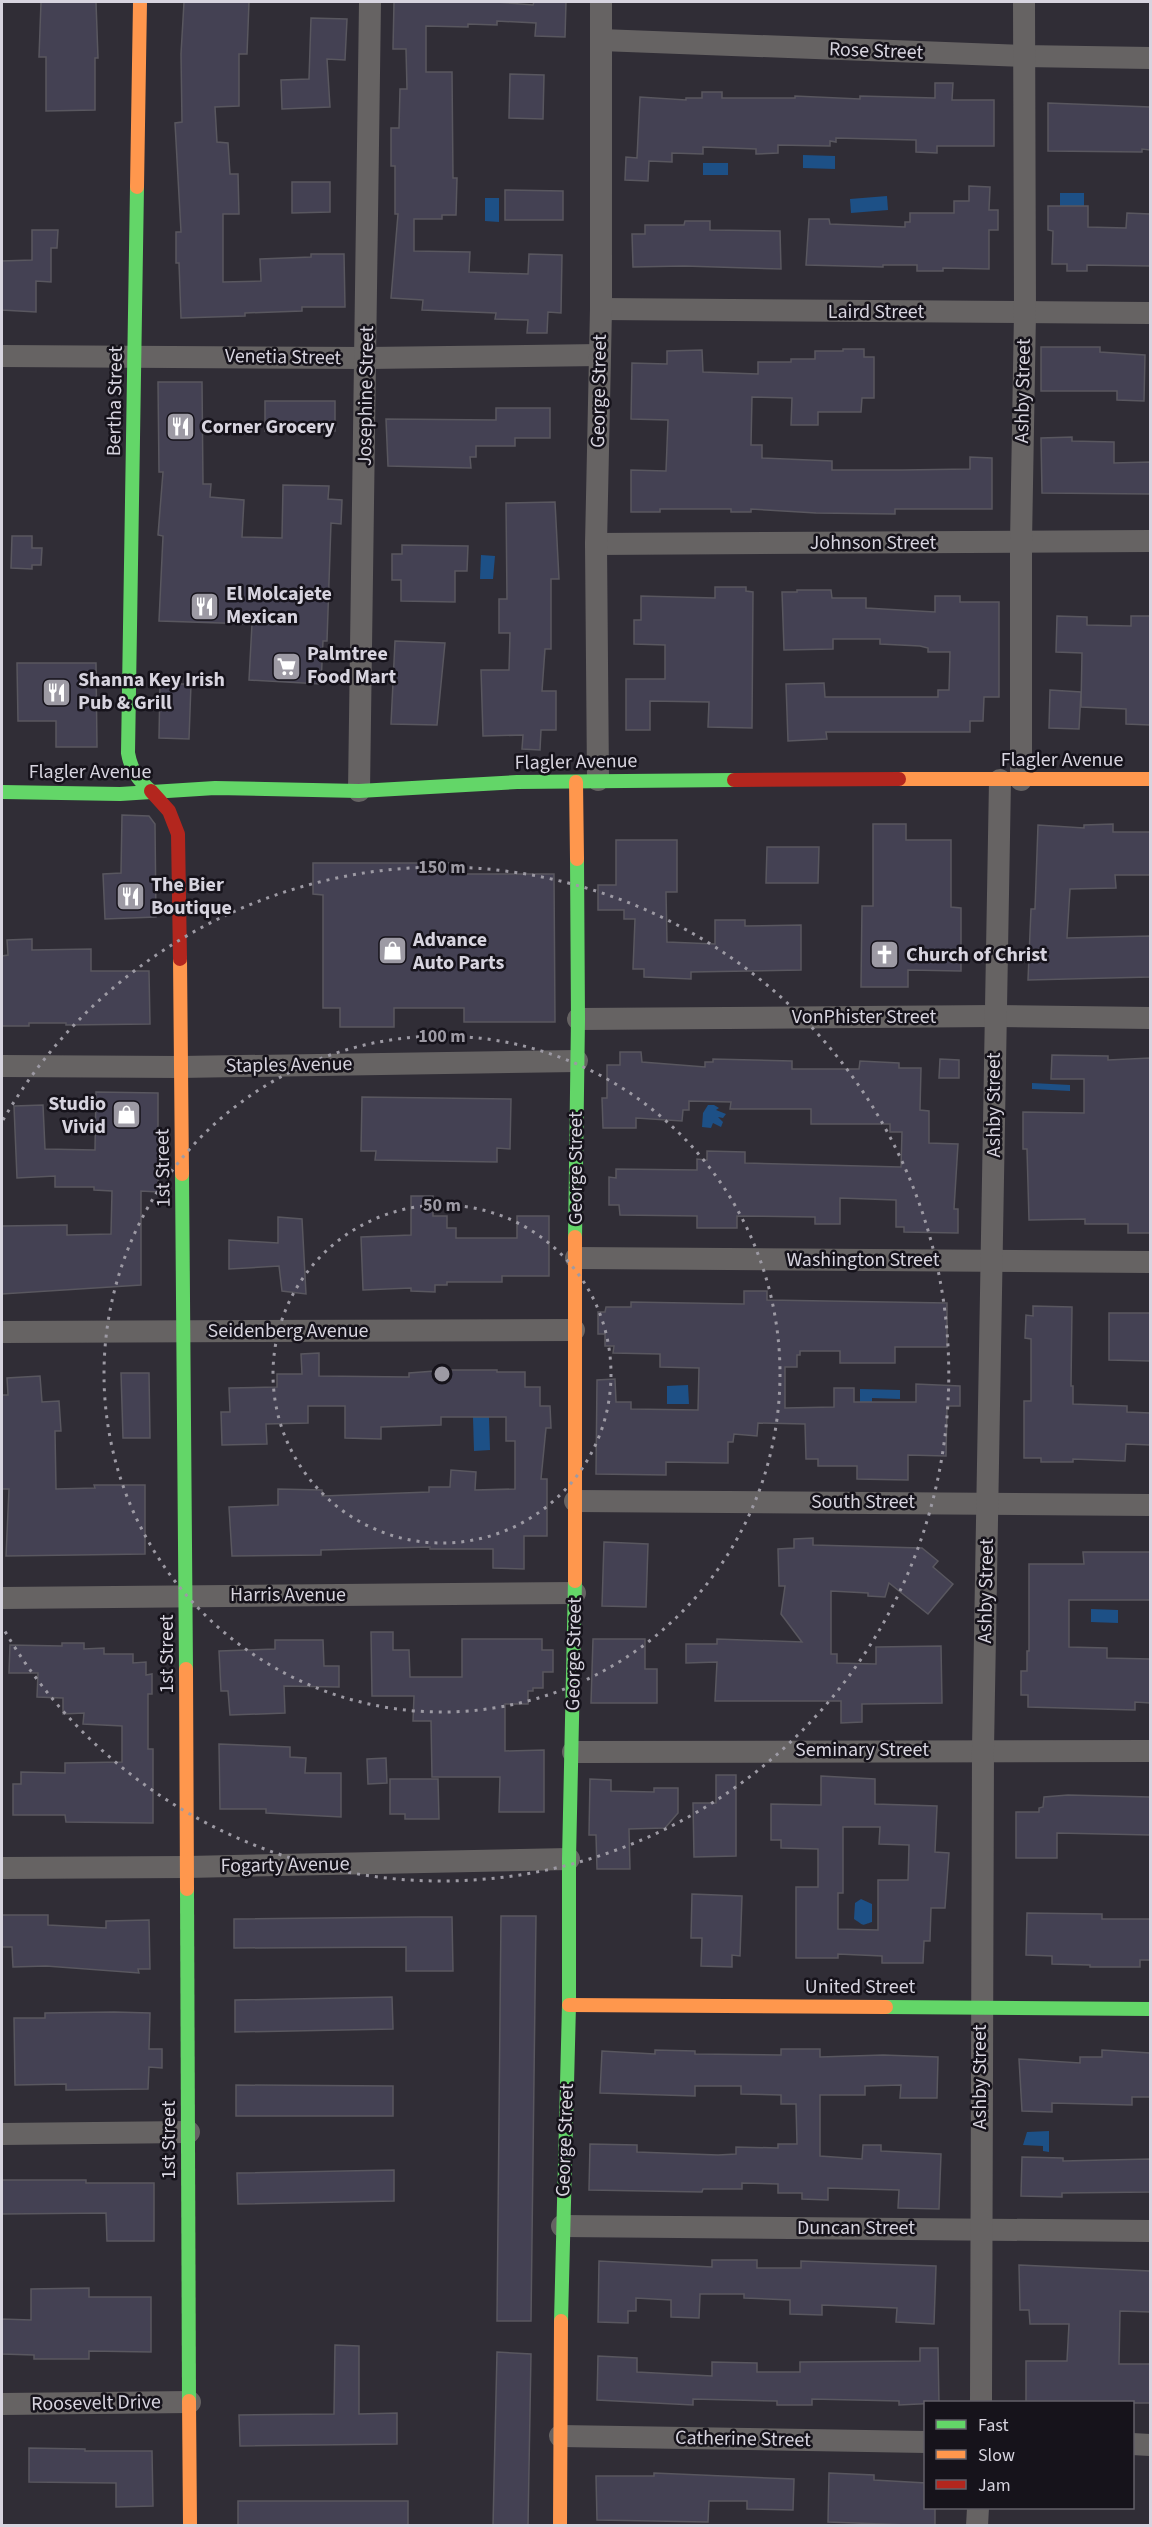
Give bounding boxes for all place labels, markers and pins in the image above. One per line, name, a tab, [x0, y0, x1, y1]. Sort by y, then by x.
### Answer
restaurant icon: Corner Grocery	[164, 411, 196, 443]
place label: Corner Grocery	[201, 413, 335, 441]
place label: El Molcajete Mexican	[226, 580, 332, 631]
restaurant icon: El Molcajete Mexican	[189, 590, 221, 622]
place label: Palmtree Food Mart	[307, 640, 397, 691]
supermarket icon: Palmtree Food Mart	[270, 650, 302, 682]
place label: Shanna Key Irish Pub & Grill	[78, 666, 225, 717]
restaurant icon: Shanna Key Irish Pub & Grill	[41, 676, 73, 708]
place label: The Bier Boutique	[151, 871, 232, 922]
restaurant icon: The Bier Boutique	[114, 880, 146, 912]
place label: Advance Auto Parts	[412, 926, 504, 977]
shop icon: Advance Auto Parts	[376, 935, 408, 967]
church icon: Church of Christ	[869, 939, 901, 971]
place label: Church of Christ	[906, 941, 1048, 969]
place label: Studio Vivid	[48, 1090, 106, 1141]
shop icon: Studio Vivid	[111, 1099, 143, 1131]
centre of rings	[432, 1364, 452, 1384]

